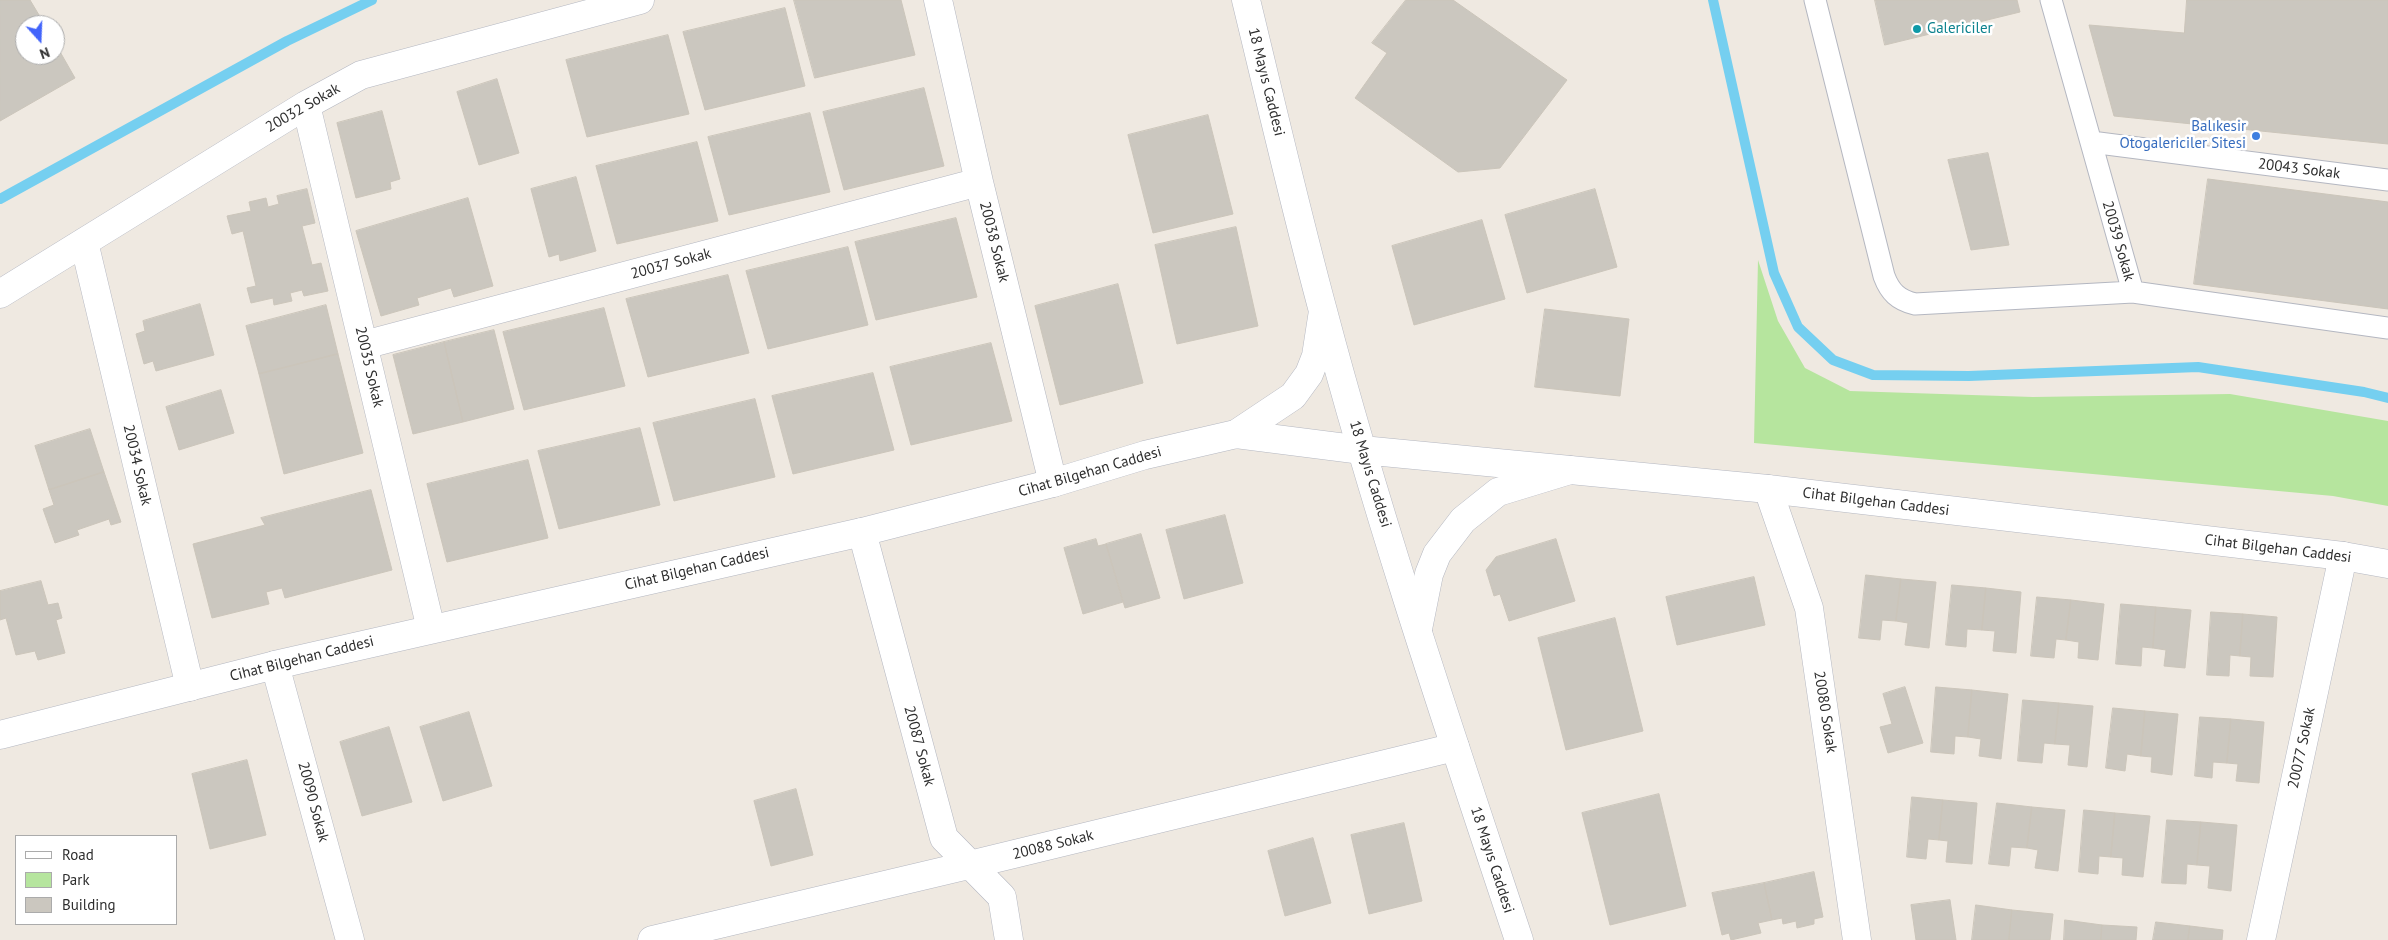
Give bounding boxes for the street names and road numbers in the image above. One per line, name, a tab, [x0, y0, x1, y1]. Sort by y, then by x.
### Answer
street label: 18 Mayıs Caddesi	[1244, 26, 1288, 138]
street label: 20032 Sokak	[263, 80, 343, 136]
street label: 20043 Sokak	[2257, 155, 2341, 183]
street label: 20039 Sokak	[2098, 199, 2138, 283]
street label: 20038 Sokak	[975, 200, 1013, 284]
street label: 20037 Sokak	[629, 245, 713, 283]
street label: 20035 Sokak	[351, 325, 387, 409]
street label: 18 Mayıs Caddesi	[1345, 418, 1395, 530]
street label: 20034 Sokak	[119, 423, 155, 507]
street label: Cihat Bilgehan Caddesi	[1016, 443, 1164, 501]
street label: Cihat Bilgehan Caddesi	[1802, 484, 1950, 520]
street label: Cihat Bilgehan Caddesi	[2204, 531, 2352, 567]
street label: Cihat Bilgehan Caddesi	[623, 544, 771, 594]
street label: Cihat Bilgehan Caddesi	[228, 632, 376, 686]
street label: 20080 Sokak	[1810, 670, 1840, 754]
street label: 20087 Sokak	[900, 704, 938, 788]
street label: 20077 Sokak	[2285, 706, 2319, 790]
street label: 20090 Sokak	[294, 760, 332, 844]
street label: 18 Mayıs Caddesi	[1466, 805, 1518, 915]
street label: 20088 Sokak	[1011, 826, 1095, 864]

